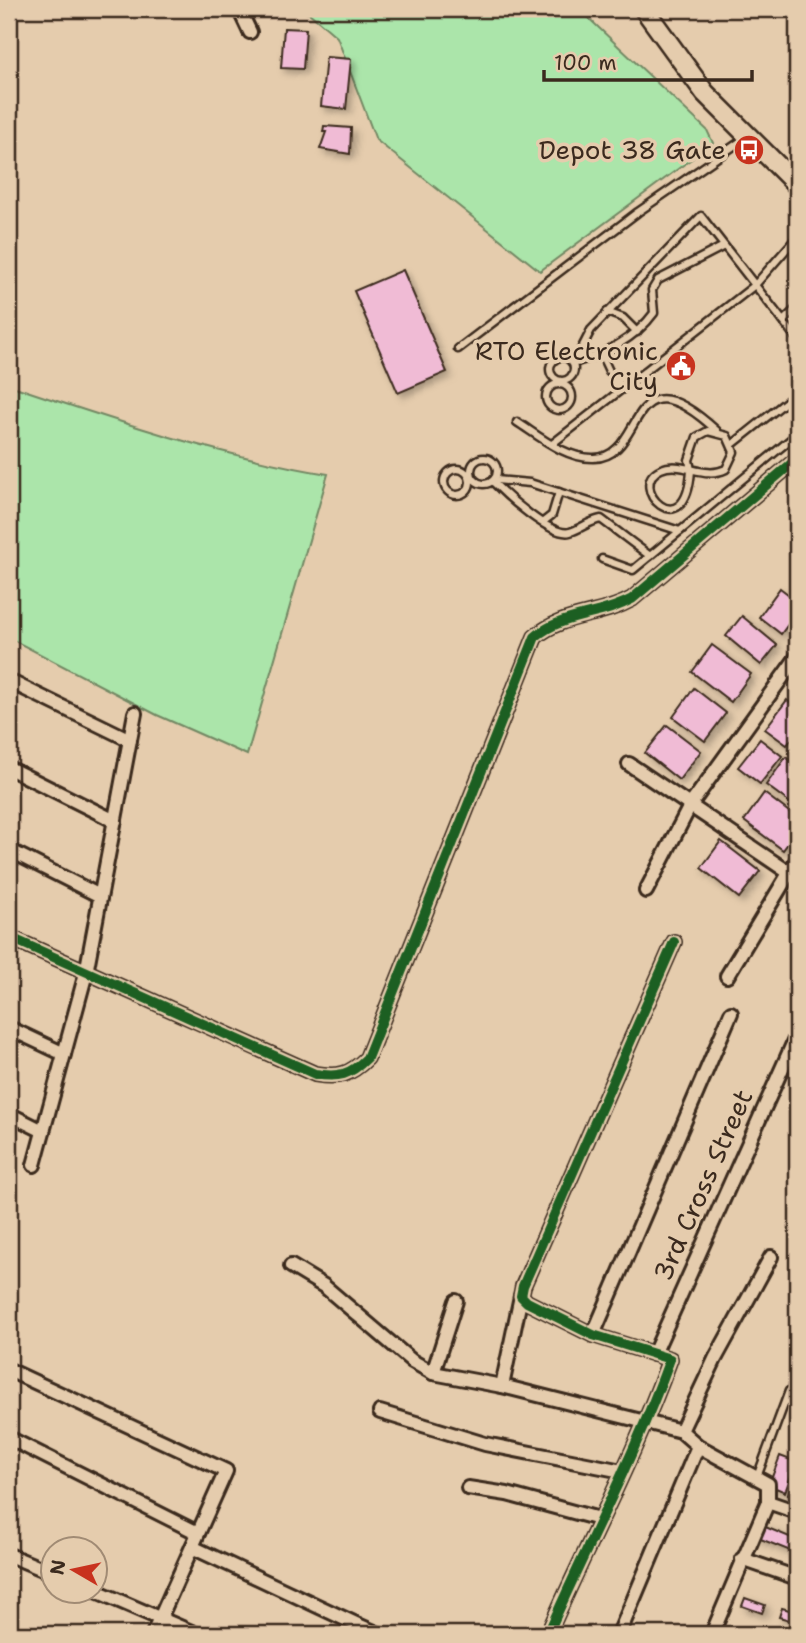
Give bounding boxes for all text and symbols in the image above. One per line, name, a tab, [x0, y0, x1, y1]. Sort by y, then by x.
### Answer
scale bar	[544, 38, 752, 82]
text: 100 m	[554, 49, 617, 77]
place label: Depot 38 Gate	[539, 132, 726, 167]
bus stop icon: Depot 38 Gate	[732, 133, 766, 167]
place label: RTO Electronic City	[475, 333, 658, 398]
public building icon: RTO Electronic City	[664, 349, 698, 383]
street label: 3rd Cross Street	[645, 1084, 760, 1286]
north arrow	[38, 1534, 108, 1604]
text: N	[44, 1558, 71, 1577]

